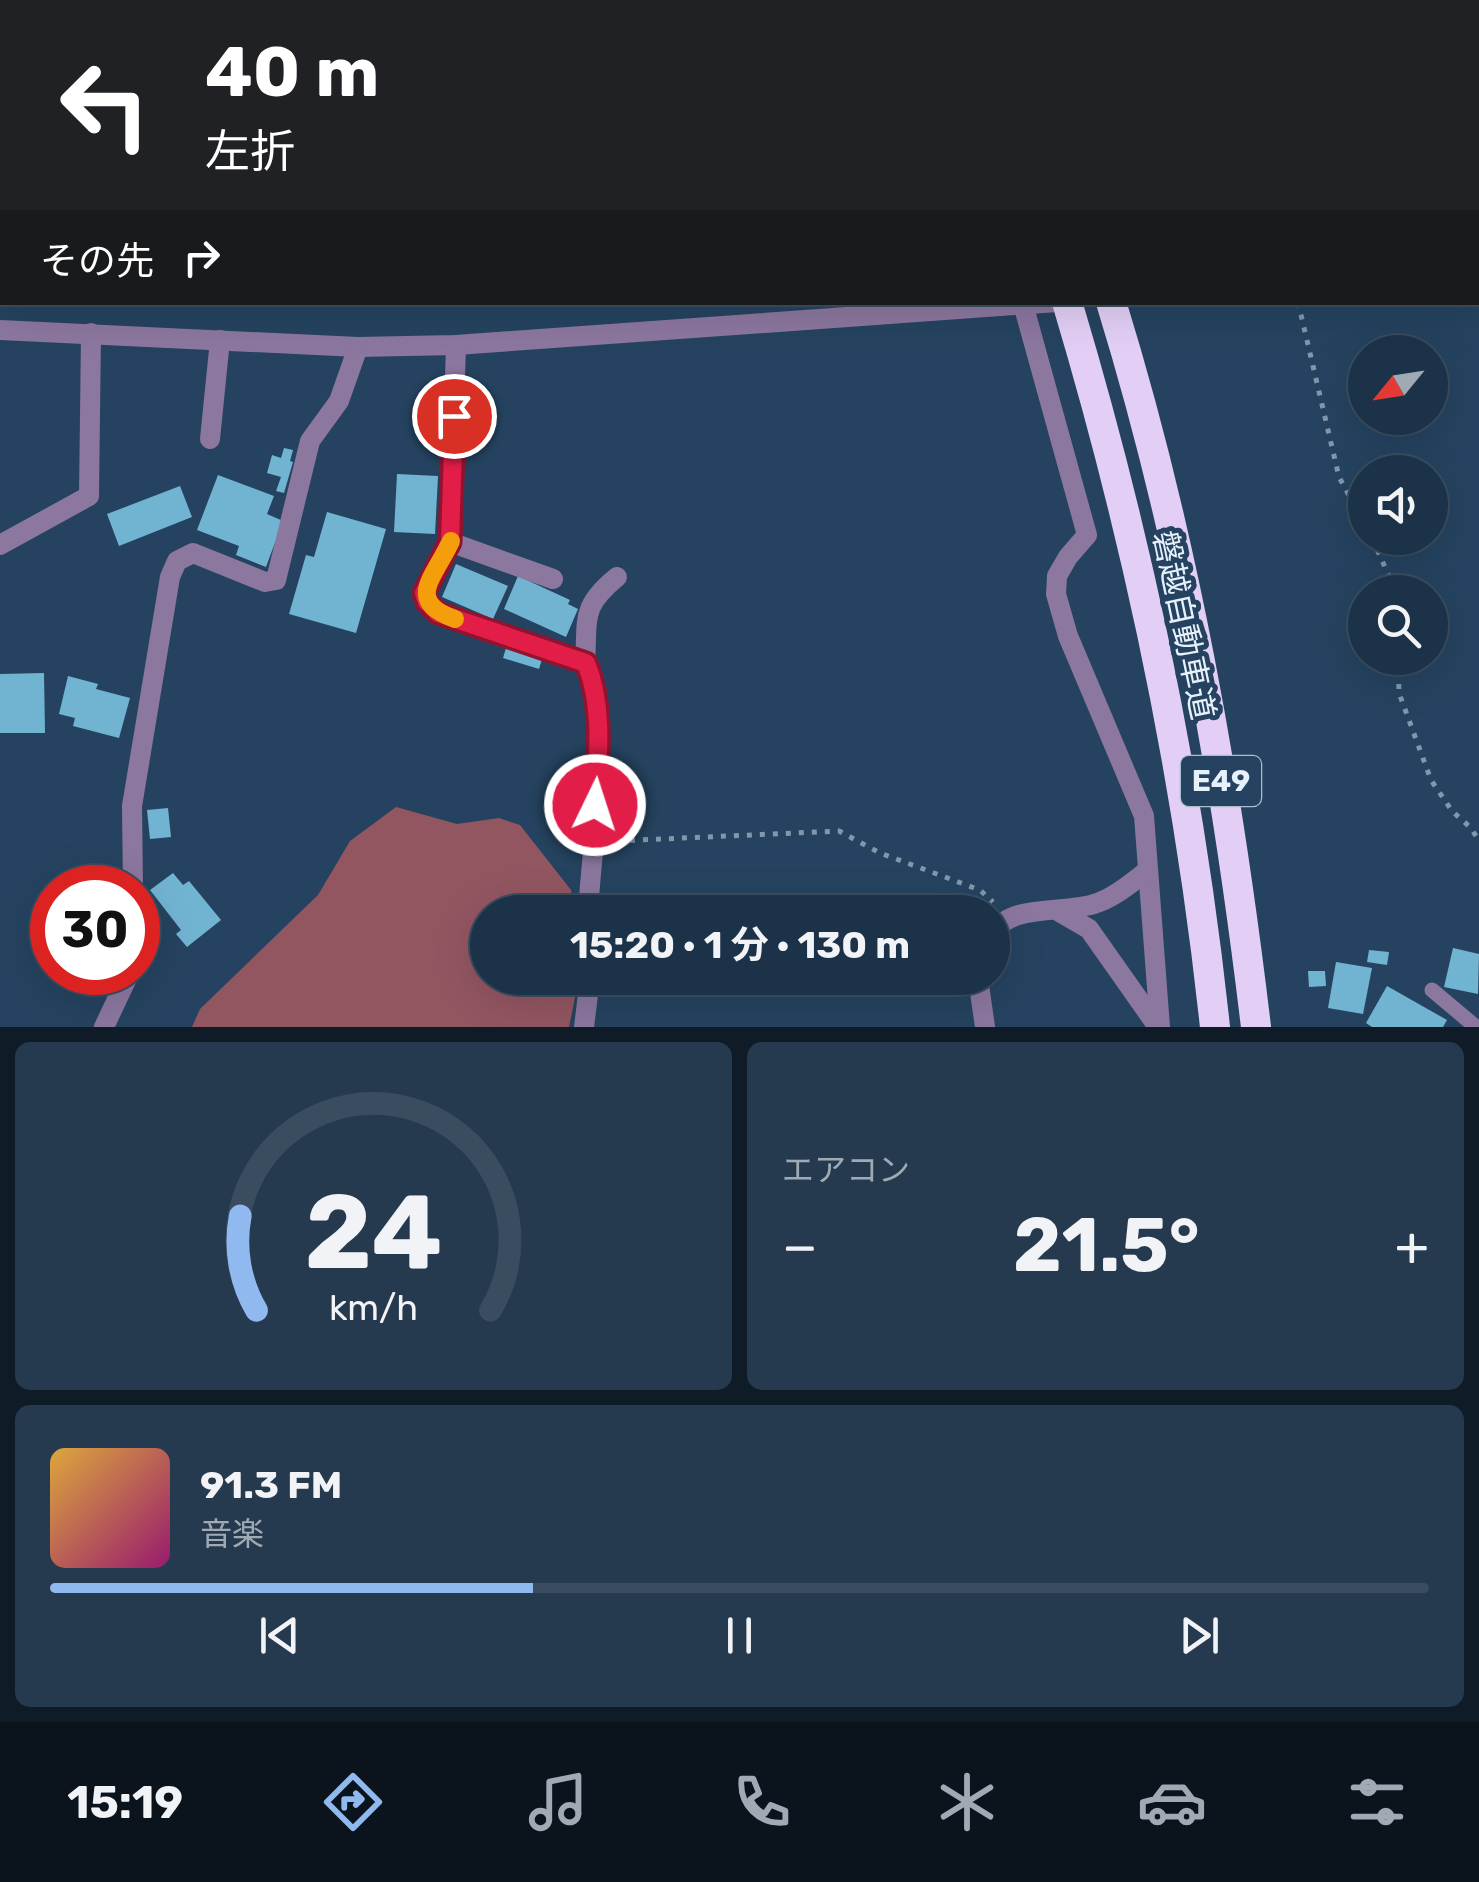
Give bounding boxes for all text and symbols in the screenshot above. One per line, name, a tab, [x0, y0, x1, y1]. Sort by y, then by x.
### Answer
text: 40 m	[205, 31, 379, 114]
icon: left	[40, 40, 170, 170]
text: 左折	[205, 125, 295, 178]
icon: right	[174, 230, 229, 285]
text: その先	[40, 238, 154, 284]
north arrow	[1348, 335, 1448, 435]
map controls	[1348, 335, 1448, 675]
pin	[412, 374, 497, 459]
icon: arrive	[427, 389, 482, 444]
button: sound	[1348, 455, 1448, 555]
street label: 磐越自動車道	[1145, 527, 1223, 723]
button: search	[1348, 575, 1448, 675]
position arrow	[543, 753, 647, 857]
road number: E49	[1181, 756, 1261, 806]
speed limit sign: 30	[30, 865, 160, 995]
text: 15:20 · 1 分 · 130 m	[570, 922, 910, 968]
text: エアコン	[782, 1151, 910, 1189]
text: 24	[304, 1171, 443, 1294]
text: 21.5°	[1013, 1201, 1200, 1290]
text: −	[782, 1214, 818, 1279]
text: +	[1395, 1214, 1429, 1279]
text: km/h	[329, 1287, 418, 1329]
text: 91.3 FM	[200, 1462, 342, 1508]
text: 音楽	[200, 1515, 264, 1553]
icon: previous	[252, 1608, 307, 1663]
icon: pause	[712, 1608, 767, 1663]
icon: next	[1172, 1608, 1227, 1663]
icon: directions	[318, 1767, 388, 1837]
icon: music	[523, 1767, 593, 1837]
icon: phone	[727, 1767, 797, 1837]
icon: climate	[932, 1767, 1002, 1837]
icon: car	[1137, 1767, 1207, 1837]
icon: filters	[1342, 1767, 1412, 1837]
text: 15:19	[67, 1776, 183, 1829]

